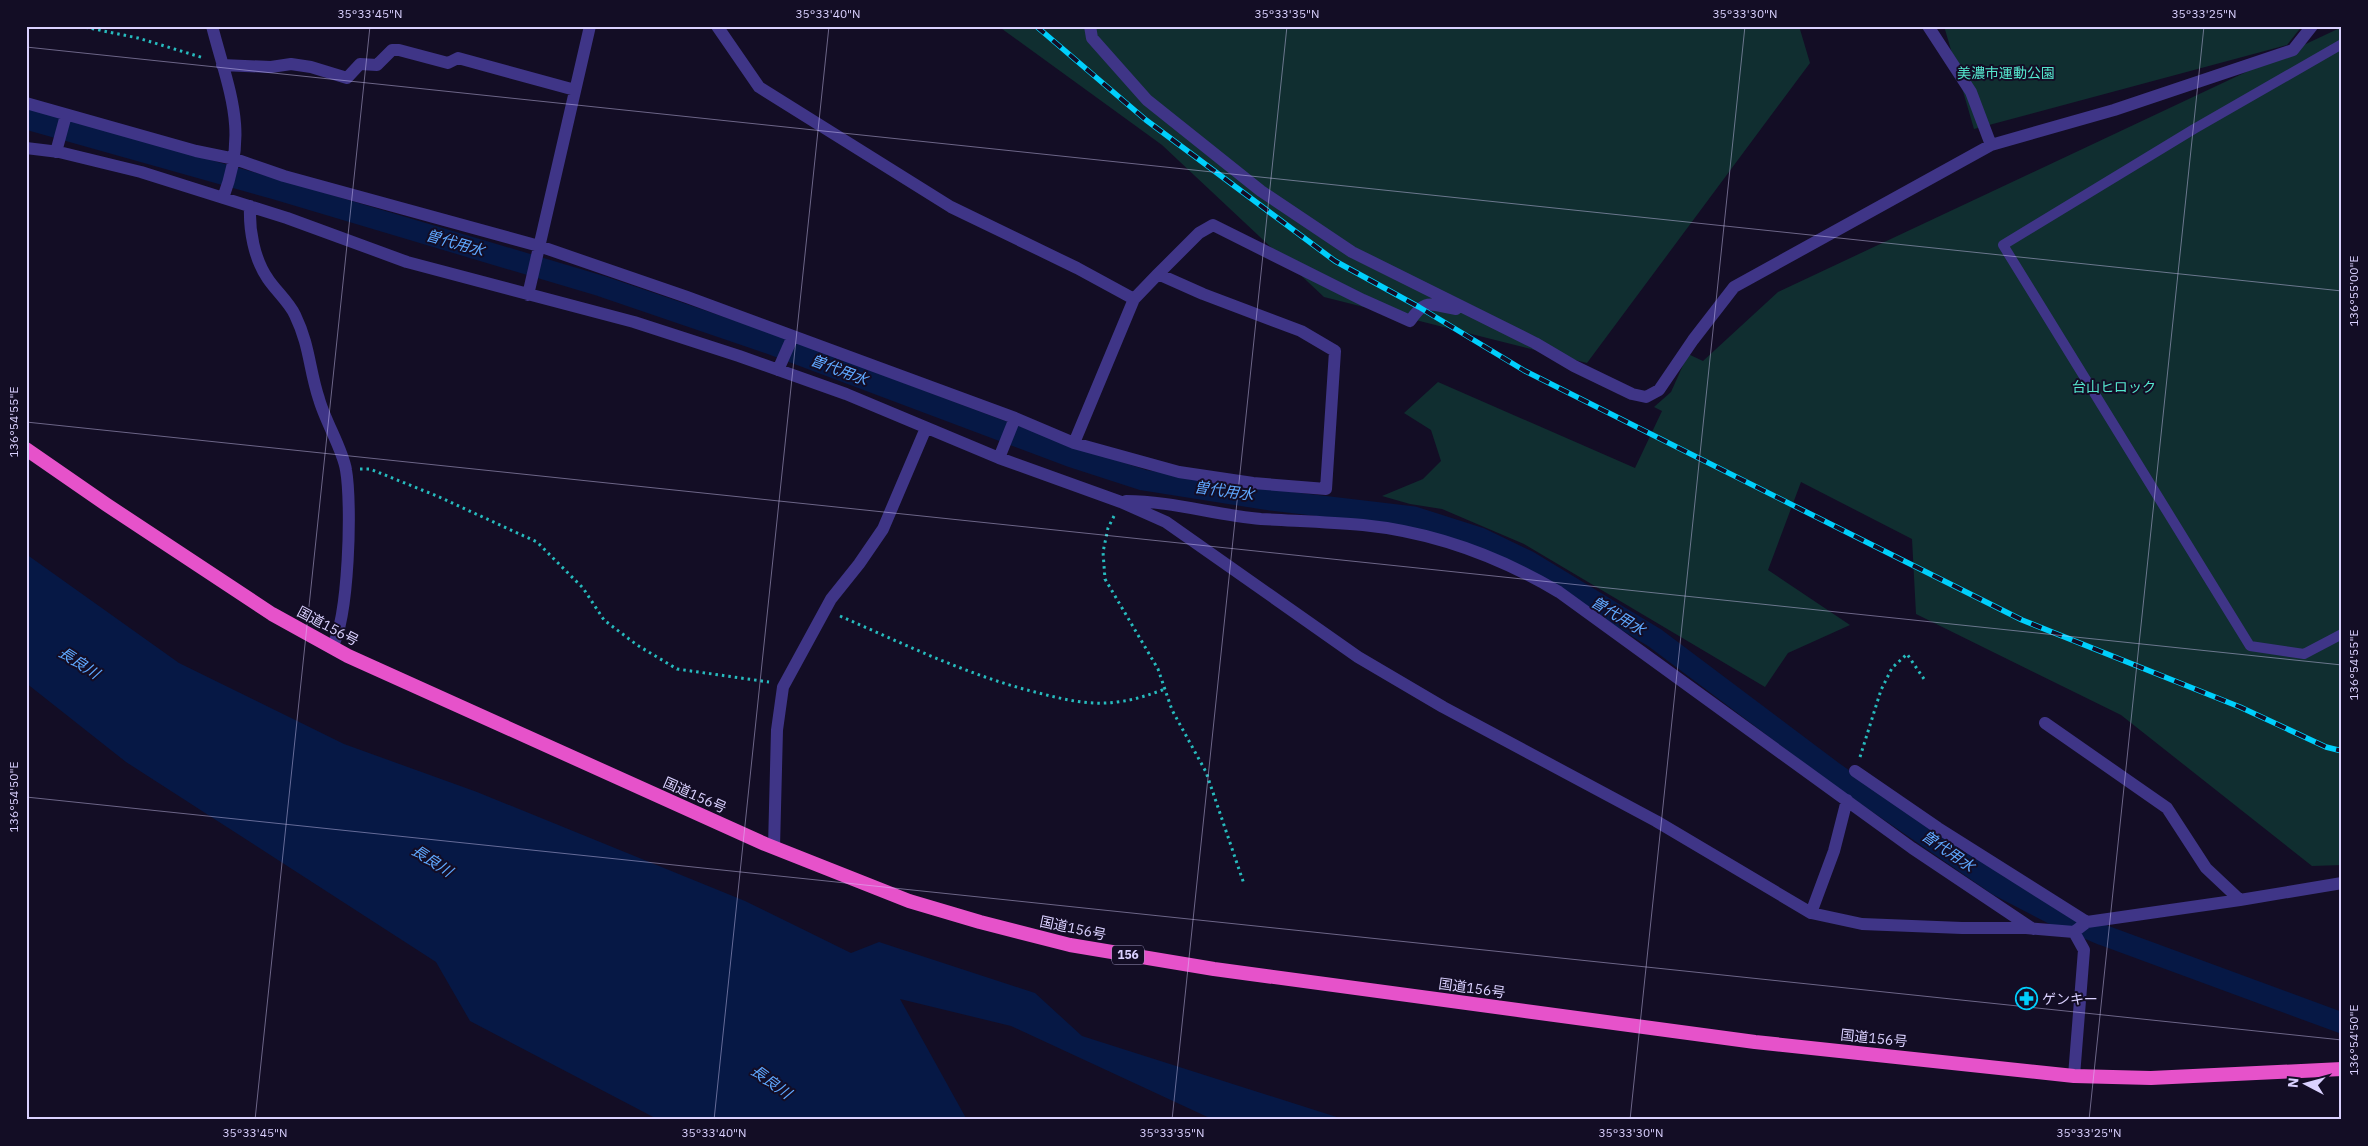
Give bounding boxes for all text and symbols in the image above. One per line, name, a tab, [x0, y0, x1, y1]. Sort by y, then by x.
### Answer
text: 35°33'45"N	[337, 6, 403, 21]
text: 35°33'40"N	[795, 6, 861, 21]
text: 35°33'35"N	[1254, 6, 1320, 21]
text: 35°33'30"N	[1712, 6, 1778, 21]
text: 35°33'25"N	[2171, 6, 2237, 21]
park label: 美濃市運動公園	[1957, 64, 2055, 82]
water label: 曽代用水	[424, 225, 489, 260]
text: 136°55'00"E	[2346, 256, 2361, 326]
water label: 曽代用水	[808, 350, 872, 390]
park label: 台山ヒロック	[2072, 378, 2156, 396]
text: 136°54'55"E	[6, 387, 21, 457]
water label: 曽代用水	[1193, 477, 1257, 504]
water label: 曽代用水	[1588, 592, 1651, 640]
street label: 国道156号	[294, 602, 362, 650]
text: 136°54'55"E	[2346, 630, 2361, 700]
water label: 長良川	[55, 642, 105, 684]
text: 136°54'50"E	[6, 762, 21, 832]
street label: 国道156号	[661, 773, 729, 817]
water label: 曽代用水	[1918, 826, 1980, 877]
water label: 長良川	[408, 840, 458, 882]
street label: 国道156号	[1038, 912, 1108, 944]
road number: 156	[1112, 946, 1144, 964]
street label: 国道156号	[1437, 974, 1507, 1002]
pharmacy icon: ゲンキー	[2014, 987, 2038, 1011]
place label: ゲンキー	[2042, 990, 2098, 1008]
text: 136°54'50"E	[2346, 1005, 2361, 1075]
street label: 国道156号	[1840, 1026, 1908, 1050]
north arrow	[2280, 1058, 2330, 1108]
water label: 長良川	[748, 1061, 797, 1104]
text: N	[2284, 1077, 2303, 1089]
text: 35°33'45"N	[222, 1125, 288, 1140]
text: 35°33'40"N	[681, 1125, 747, 1140]
text: 35°33'35"N	[1139, 1125, 1205, 1140]
text: 35°33'30"N	[1598, 1125, 1664, 1140]
text: 35°33'25"N	[2056, 1125, 2122, 1140]

